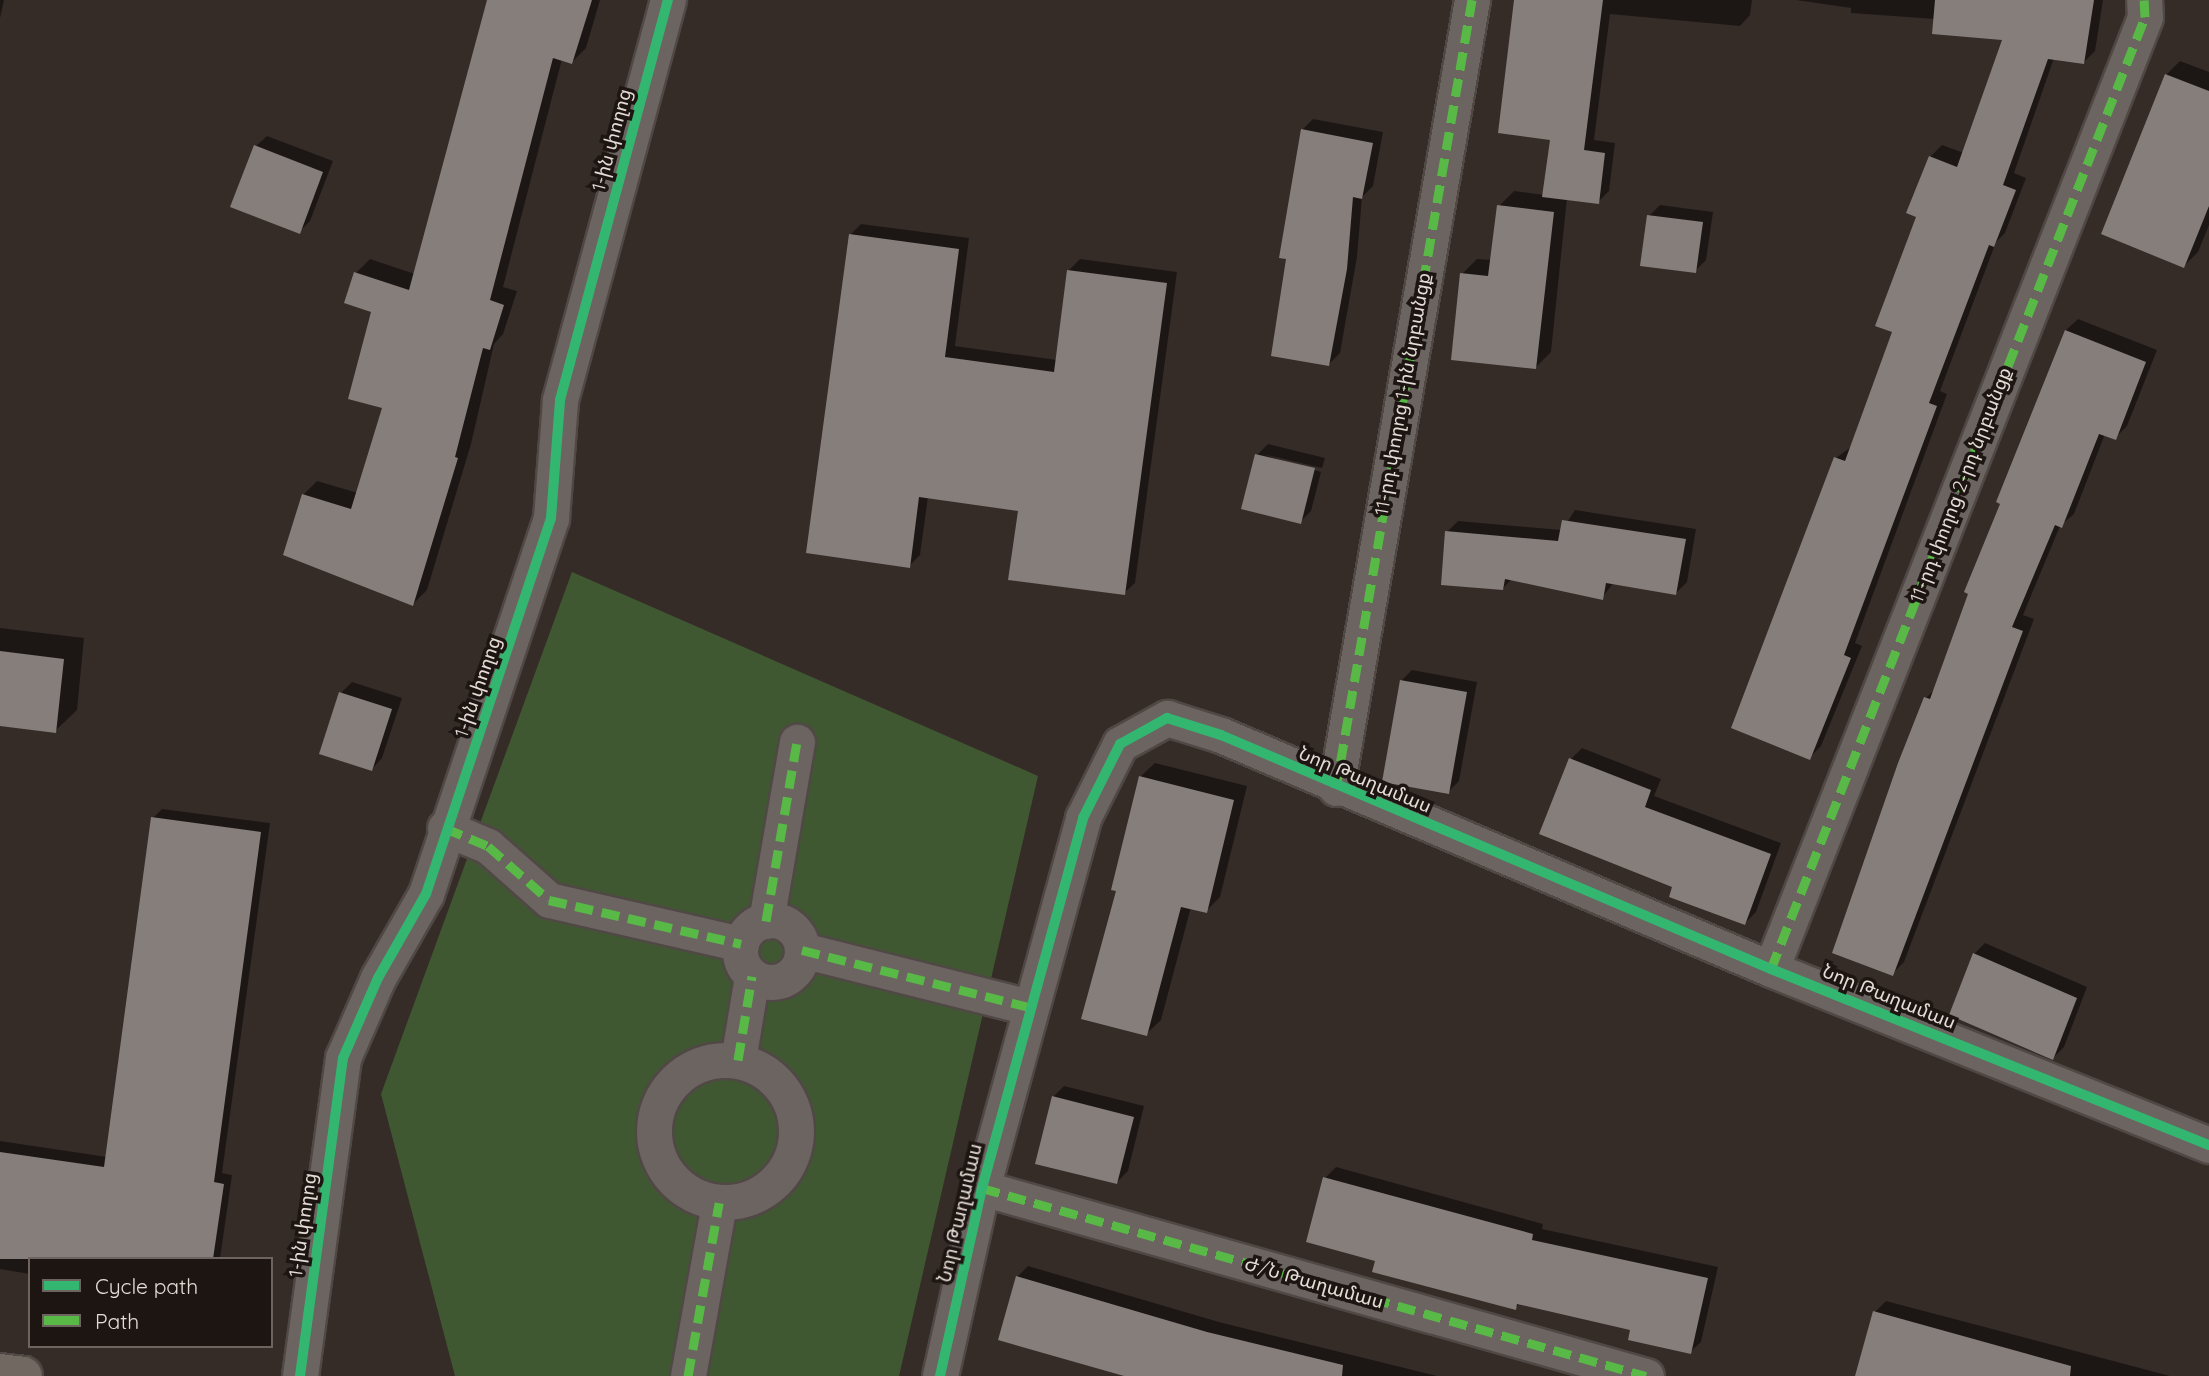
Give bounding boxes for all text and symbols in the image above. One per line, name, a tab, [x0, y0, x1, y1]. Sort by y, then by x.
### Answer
street label: 1-ին փողոց	[587, 86, 637, 194]
street label: 11-րդ փողոց 1-ին նրբանցք	[1370, 271, 1436, 517]
street label: 11-րդ փողոց 2-րդ նրբանցք	[1906, 364, 2016, 606]
street label: 1-ին փողոց	[450, 634, 506, 740]
street label: Նոր Թաղամաս	[1295, 742, 1435, 818]
street label: Նոր Թաղամաս	[1819, 960, 1959, 1034]
street label: Նոր Թաղամաս	[933, 1141, 987, 1285]
street label: 1-ին փողոց	[284, 1171, 322, 1279]
street label: Ժ/Ն Թաղամաս	[1242, 1252, 1386, 1314]
legend	[28, 1257, 273, 1348]
text: Cycle path	[95, 1273, 198, 1299]
text: Path	[95, 1308, 139, 1334]

